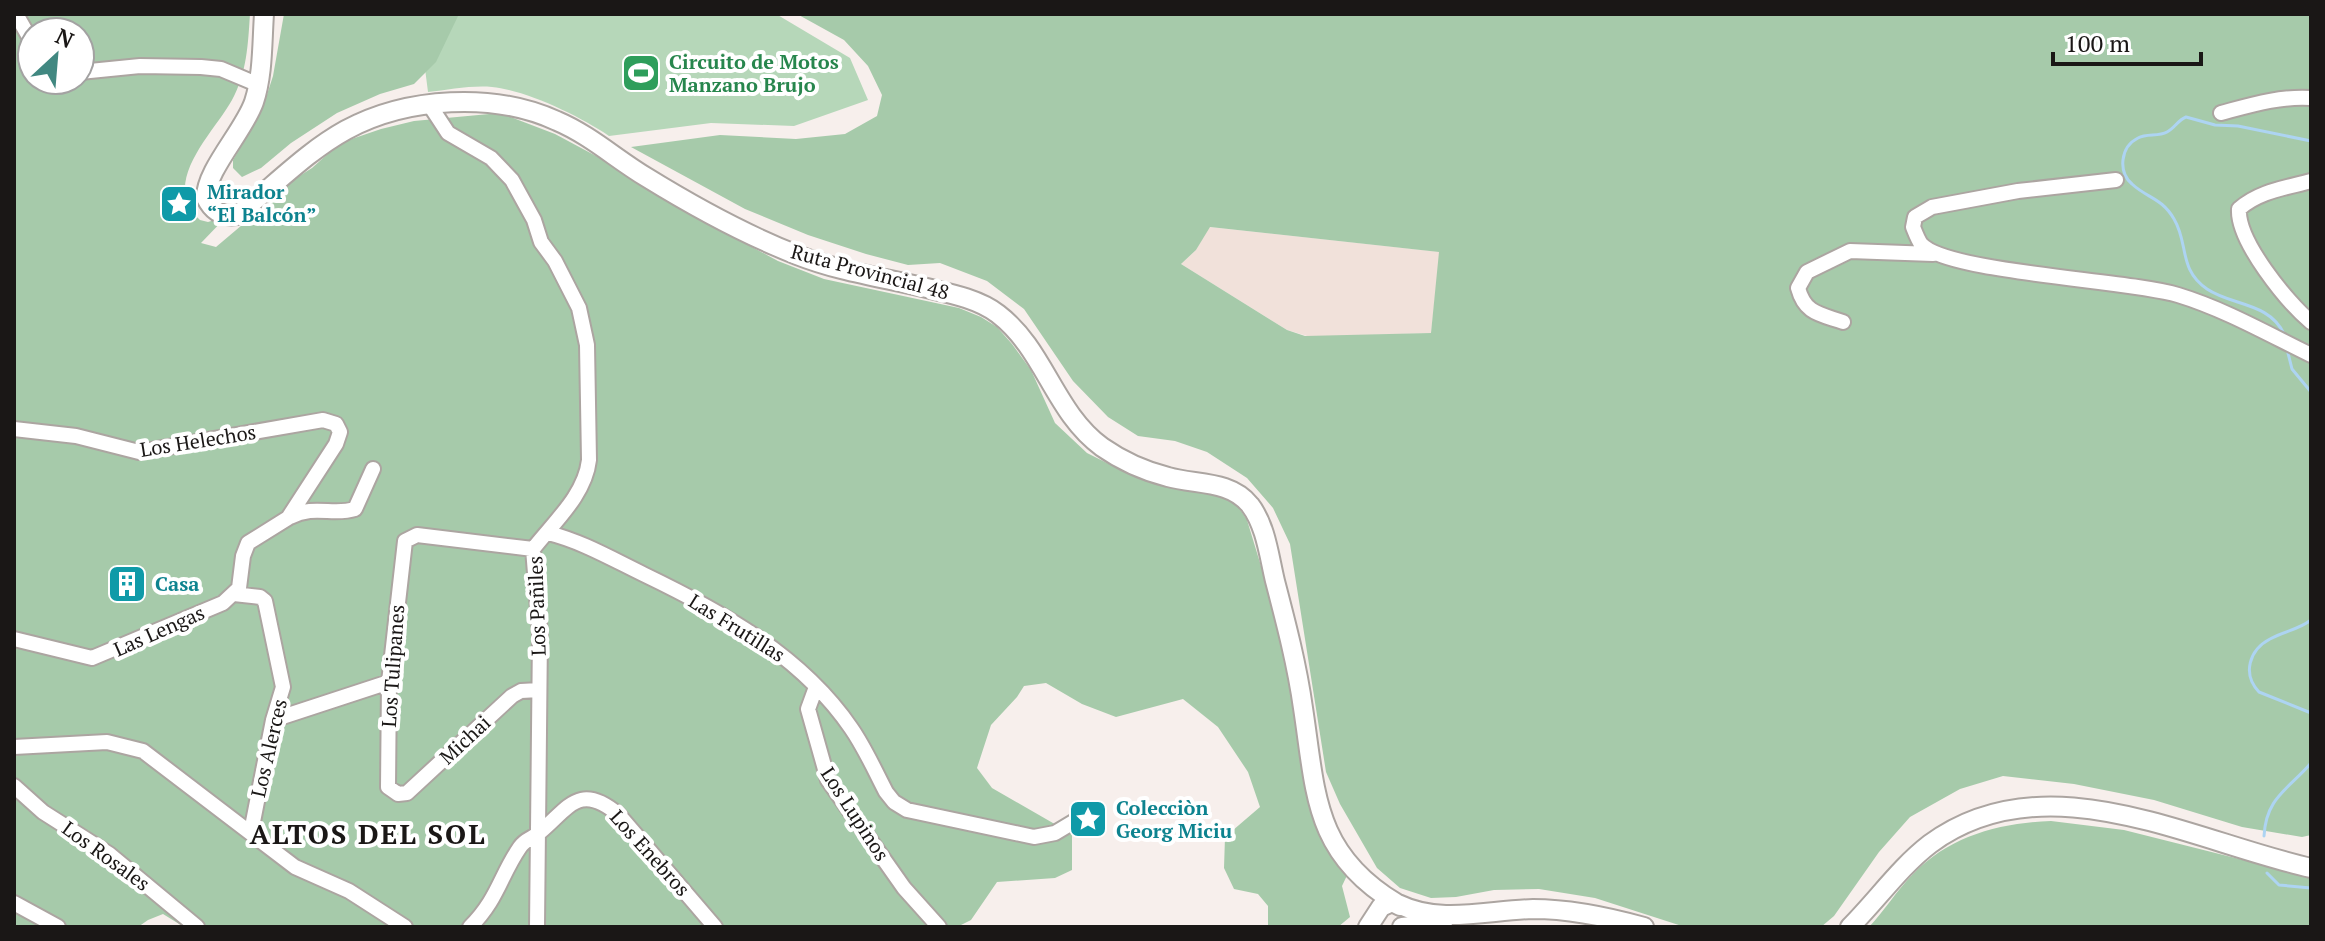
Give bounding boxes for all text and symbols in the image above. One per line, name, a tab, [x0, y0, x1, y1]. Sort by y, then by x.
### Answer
north arrow	[16, 16, 96, 96]
scale bar	[2053, 16, 2201, 66]
text: N	[51, 21, 79, 54]
text: 100 m	[2065, 27, 2130, 59]
place label: Circuito de Motos Manzano Brujo	[669, 48, 839, 98]
sports icon: Circuito de Motos Manzano Brujo	[620, 52, 662, 94]
place label: Mirador “El Balcón”	[207, 178, 317, 228]
place icon: Mirador “El Balcón”	[158, 183, 200, 225]
street label: Ruta Provincial 48	[788, 237, 952, 306]
street label: Los Helechos	[138, 418, 258, 463]
street label: Los Pañiles	[521, 555, 552, 657]
building icon: Casa	[106, 563, 148, 605]
place label: Casa	[155, 570, 199, 597]
street label: Las Frutillas	[684, 587, 791, 668]
street label: Las Lengas	[109, 599, 209, 663]
street label: Los Tulipanes	[375, 604, 410, 728]
street label: Los Alerces	[244, 696, 293, 800]
street label: Michai	[433, 709, 496, 770]
street label: Los Lupinos	[815, 762, 896, 866]
place label: Colecciòn Georg Miciu	[1116, 794, 1233, 844]
place icon: Colecciòn Georg Miciu	[1067, 798, 1109, 840]
street label: Los Enebros	[604, 804, 696, 902]
street label: Los Rosales	[57, 815, 156, 897]
district label: ALTOS DEL SOL	[250, 815, 486, 852]

